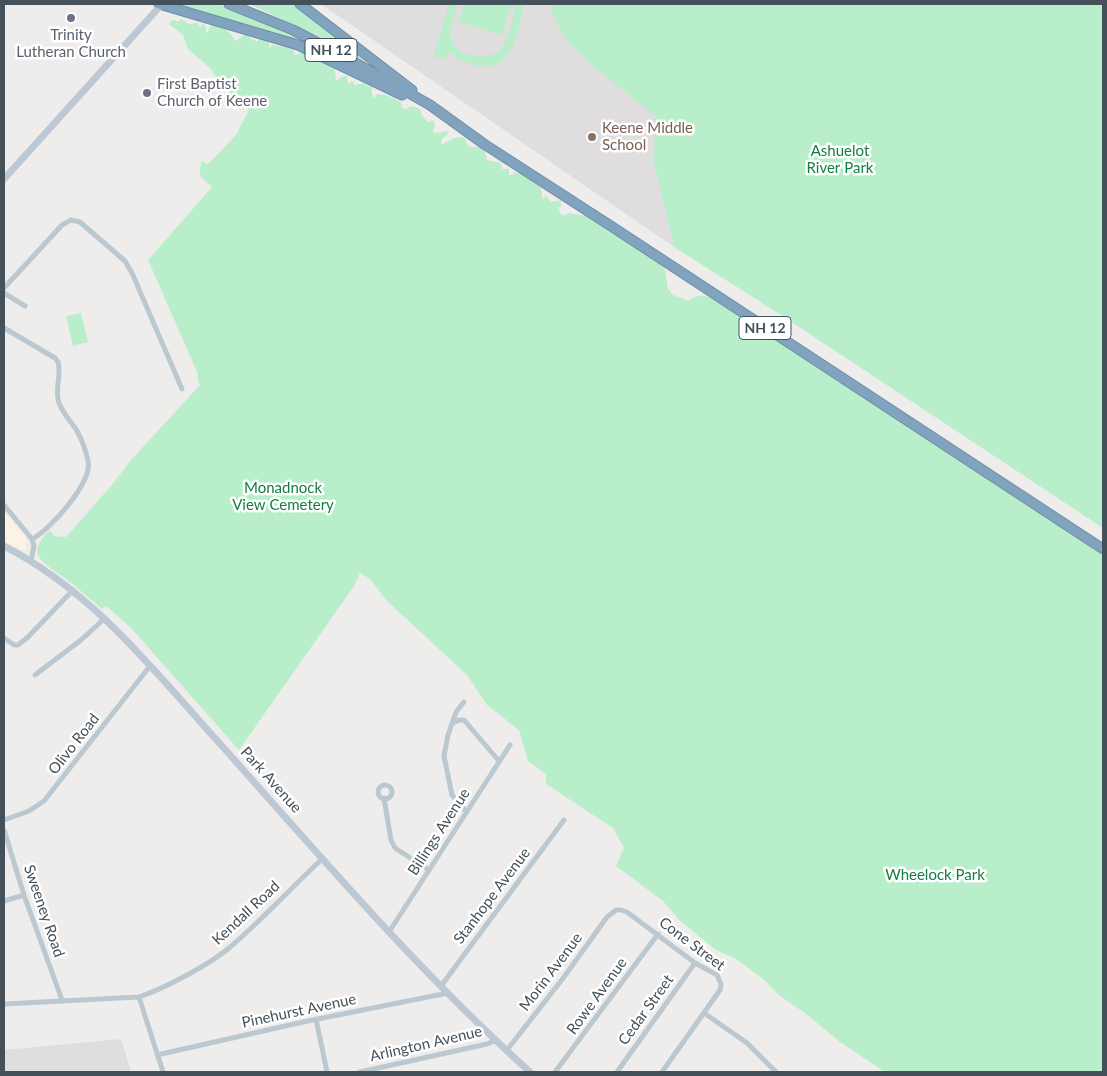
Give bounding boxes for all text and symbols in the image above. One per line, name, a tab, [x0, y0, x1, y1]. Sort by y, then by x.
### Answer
marker: Trinity Lutheran Church	[65, 12, 77, 24]
place label: Trinity Lutheran Church	[16, 26, 126, 61]
road number: NH 12	[305, 38, 357, 62]
place label: First Baptist Church of Keene	[157, 75, 267, 110]
marker: First Baptist Church of Keene	[141, 87, 153, 99]
place label: Keene Middle School	[602, 119, 693, 154]
marker: Keene Middle School	[586, 131, 598, 143]
park label: Ashuelot River Park	[807, 142, 873, 177]
road number: NH 12	[739, 316, 791, 339]
park label: Monadnock View Cemetery	[232, 479, 334, 514]
street label: Olivo Road	[45, 710, 103, 778]
street label: Park Avenue	[237, 743, 305, 817]
street label: Billings Avenue	[404, 785, 474, 879]
street label: Stanhope Avenue	[450, 844, 534, 948]
street label: Sweeney Road	[20, 863, 68, 959]
park label: Wheelock Park	[885, 866, 985, 884]
street label: Kendall Road	[209, 877, 283, 949]
street label: Cone Street	[655, 913, 729, 975]
street label: Morin Avenue	[516, 929, 586, 1015]
street label: Rowe Avenue	[563, 954, 631, 1038]
street label: Cedar Street	[614, 971, 678, 1049]
street label: Pinehurst Avenue	[240, 990, 358, 1032]
street label: Arlington Avenue	[368, 1022, 484, 1066]

